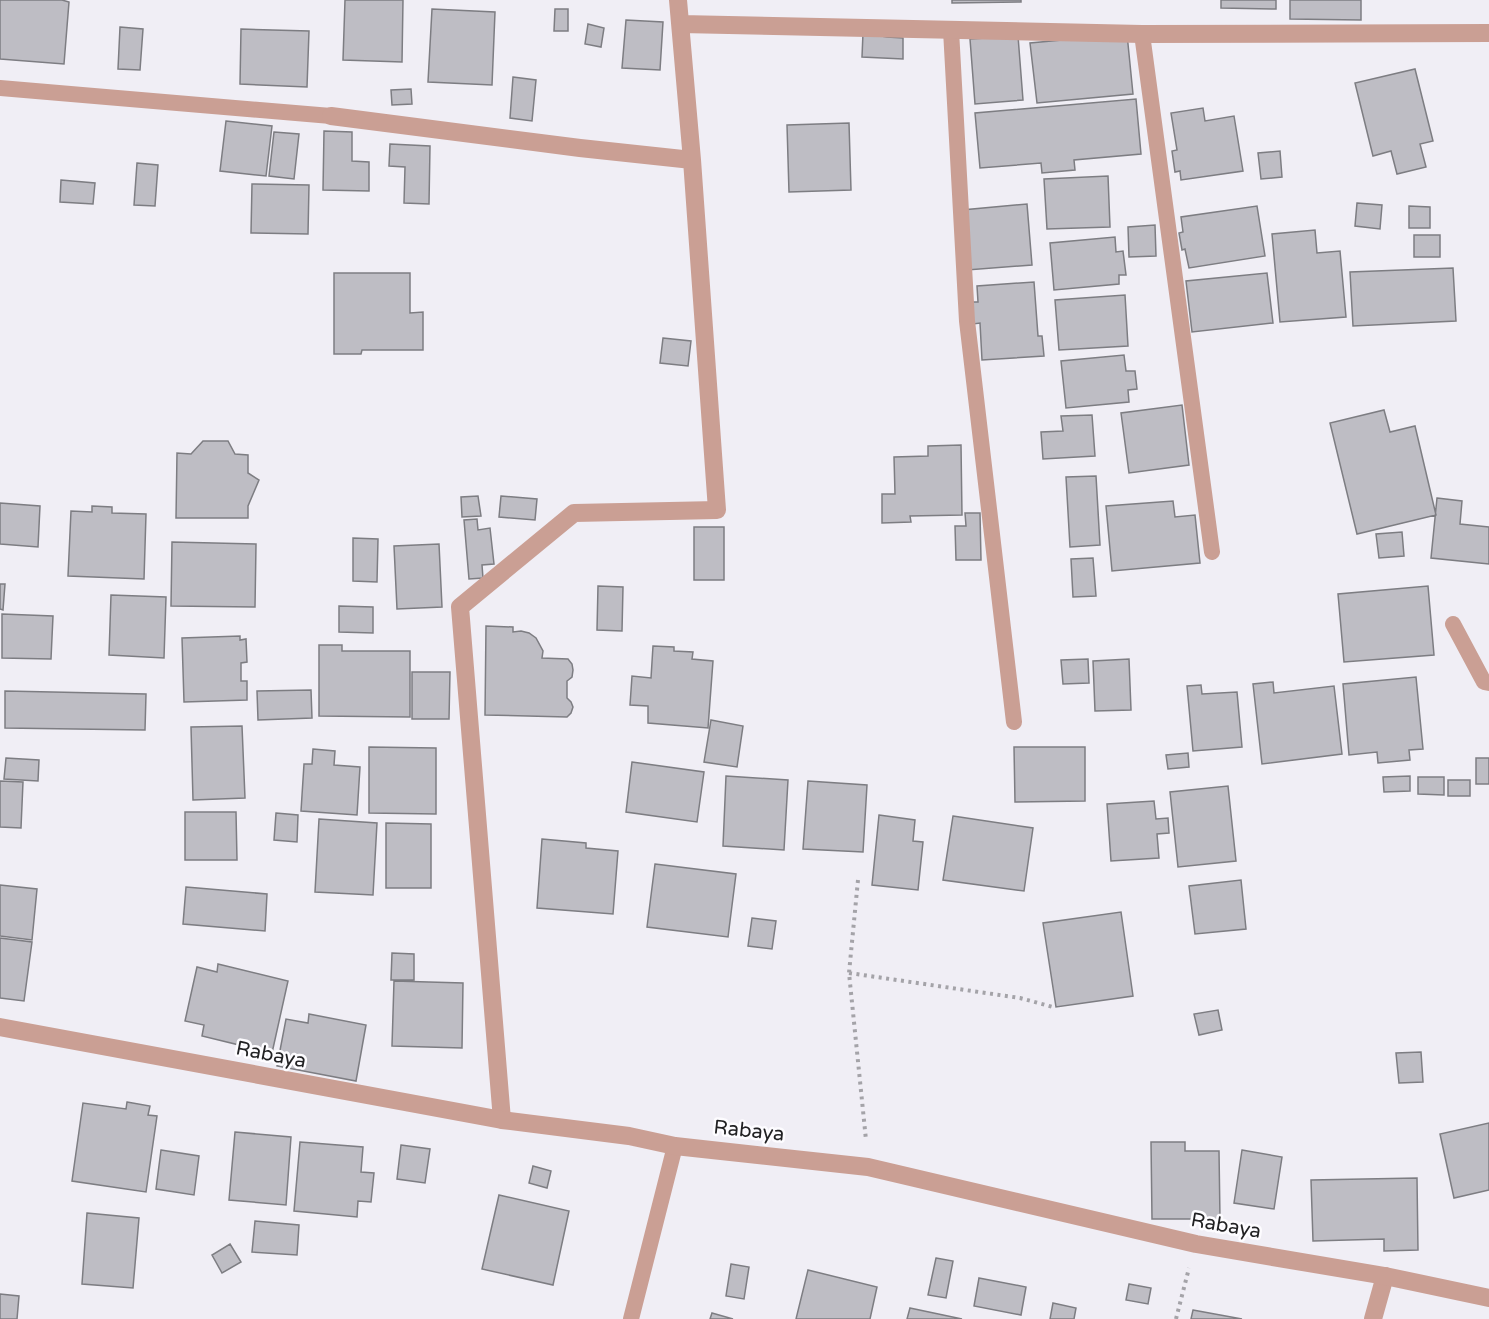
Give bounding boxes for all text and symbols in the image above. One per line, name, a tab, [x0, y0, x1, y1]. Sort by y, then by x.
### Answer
street label: Rabaya	[234, 1036, 308, 1074]
street label: Rabaya	[712, 1115, 786, 1147]
street label: Rabaya	[1189, 1208, 1263, 1244]

